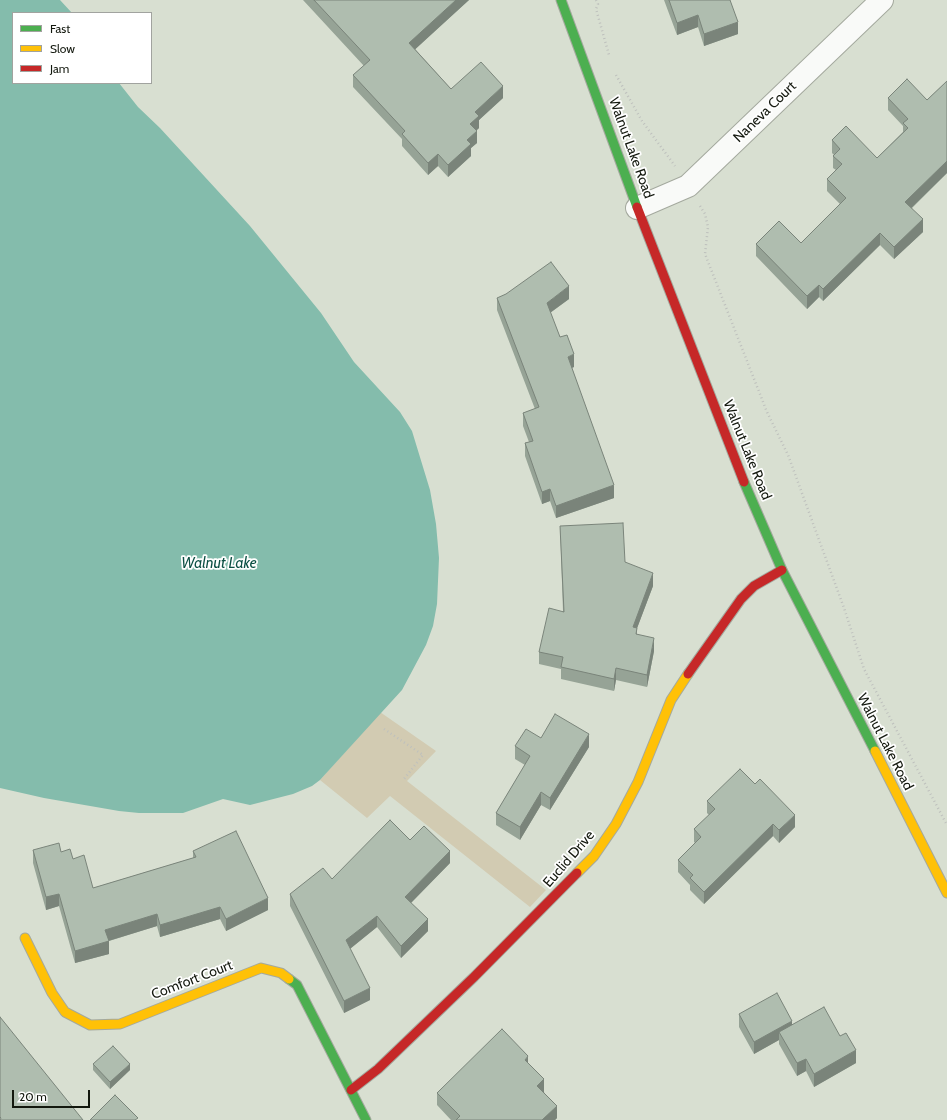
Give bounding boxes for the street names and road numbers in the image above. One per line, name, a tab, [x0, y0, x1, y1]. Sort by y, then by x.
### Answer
street label: Naneva Court	[730, 78, 800, 146]
street label: Walnut Lake Road	[605, 95, 657, 201]
street label: Walnut Lake Road	[719, 398, 775, 502]
street label: Walnut Lake Road	[853, 691, 917, 793]
street label: Euclid Drive	[540, 827, 598, 891]
street label: Comfort Court	[149, 957, 235, 1003]

